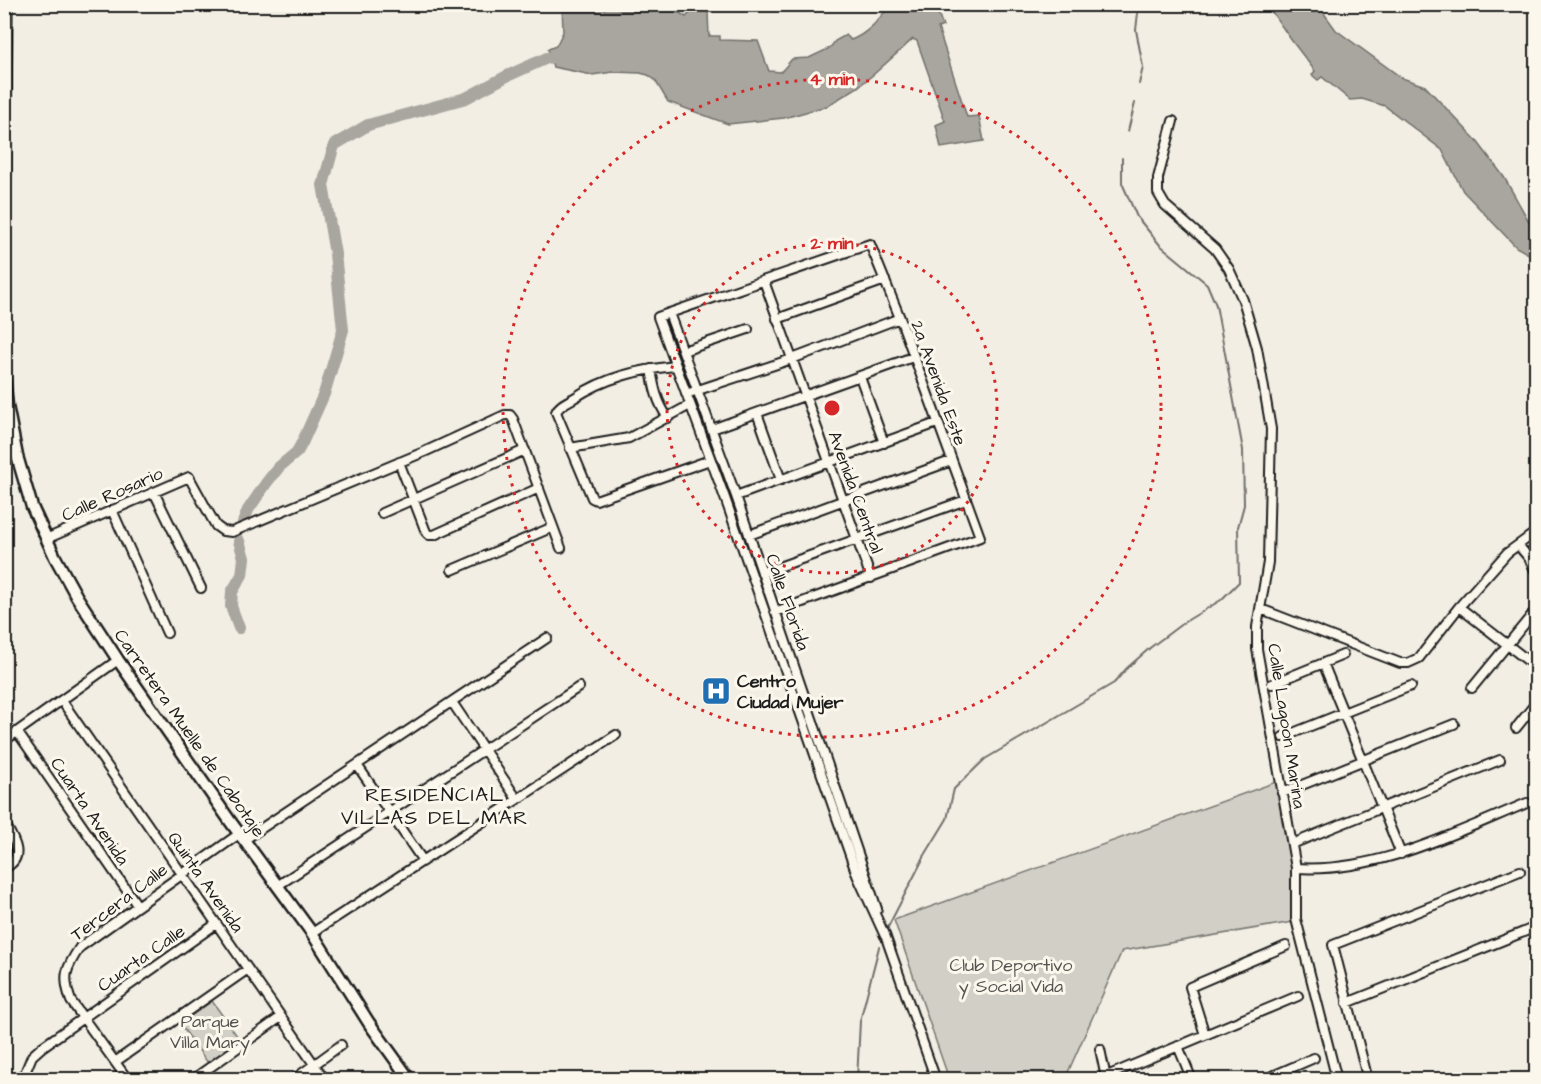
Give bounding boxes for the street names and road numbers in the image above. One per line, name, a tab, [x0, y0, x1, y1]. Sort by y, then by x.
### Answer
street label: 2a Avenida Este	[904, 317, 973, 449]
street label: Avenida Central	[822, 427, 889, 557]
street label: Calle Rosario	[58, 461, 167, 528]
street label: Calle Florida	[759, 550, 816, 654]
street label: Carretera Muelle de Cabotaje	[108, 624, 271, 843]
street label: Calle Lagoon Marina	[1260, 642, 1312, 811]
street label: Cuarta Avenida	[44, 752, 135, 870]
street label: Quinta Avenida	[161, 827, 250, 938]
street label: Tercera Calle	[66, 857, 173, 947]
street label: Cuarta Calle	[92, 919, 190, 998]

